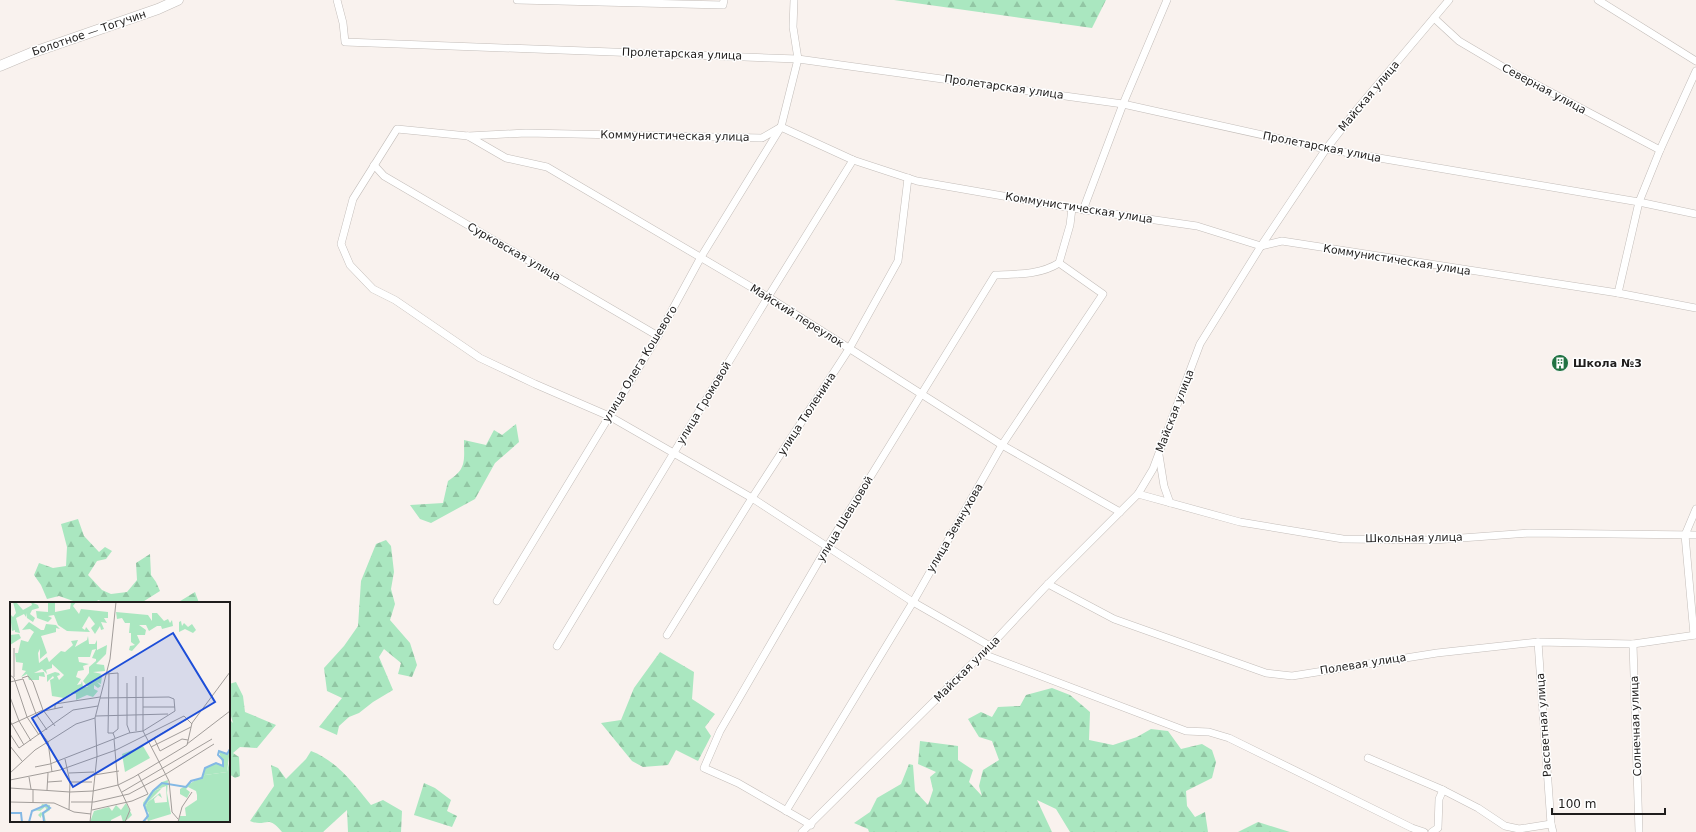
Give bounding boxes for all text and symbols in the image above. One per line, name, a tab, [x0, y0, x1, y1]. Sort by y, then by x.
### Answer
street label: Болотное — Тогучин	[30, 7, 148, 59]
street label: Пролетарская улица	[622, 45, 742, 63]
street label: Майская улица	[1336, 58, 1402, 134]
street label: Северная улица	[1500, 61, 1588, 117]
street label: Пролетарская улица	[943, 72, 1065, 102]
street label: Коммунистическая улица	[600, 128, 750, 144]
street label: Пролетарская улица	[1262, 129, 1382, 165]
street label: Коммунистическая улица	[1004, 190, 1154, 226]
street label: Сурковская улица	[465, 220, 563, 284]
street label: Коммунистическая улица	[1322, 242, 1472, 278]
street label: Майский переулок	[748, 282, 847, 350]
street label: улица Олега Кошевого	[600, 303, 680, 425]
building icon: Школа №3	[1550, 353, 1570, 373]
place label: Школа №3	[1573, 357, 1642, 370]
street label: улица Громовой	[674, 359, 734, 447]
street label: Майская улица	[1153, 368, 1197, 454]
street label: улица Тюленина	[775, 370, 839, 458]
street label: улица Шевцовой	[814, 474, 876, 564]
street label: улица Земнухова	[924, 481, 986, 575]
street label: Школьная улица	[1365, 531, 1463, 545]
inset map	[10, 602, 230, 822]
street label: Майская улица	[931, 633, 1003, 705]
street label: Полевая улица	[1319, 651, 1407, 677]
street label: Рассветная улица	[1534, 673, 1554, 777]
street label: Солнечная улица	[1628, 675, 1644, 777]
scale bar	[1552, 790, 1665, 816]
text: 100 m	[1558, 797, 1596, 811]

